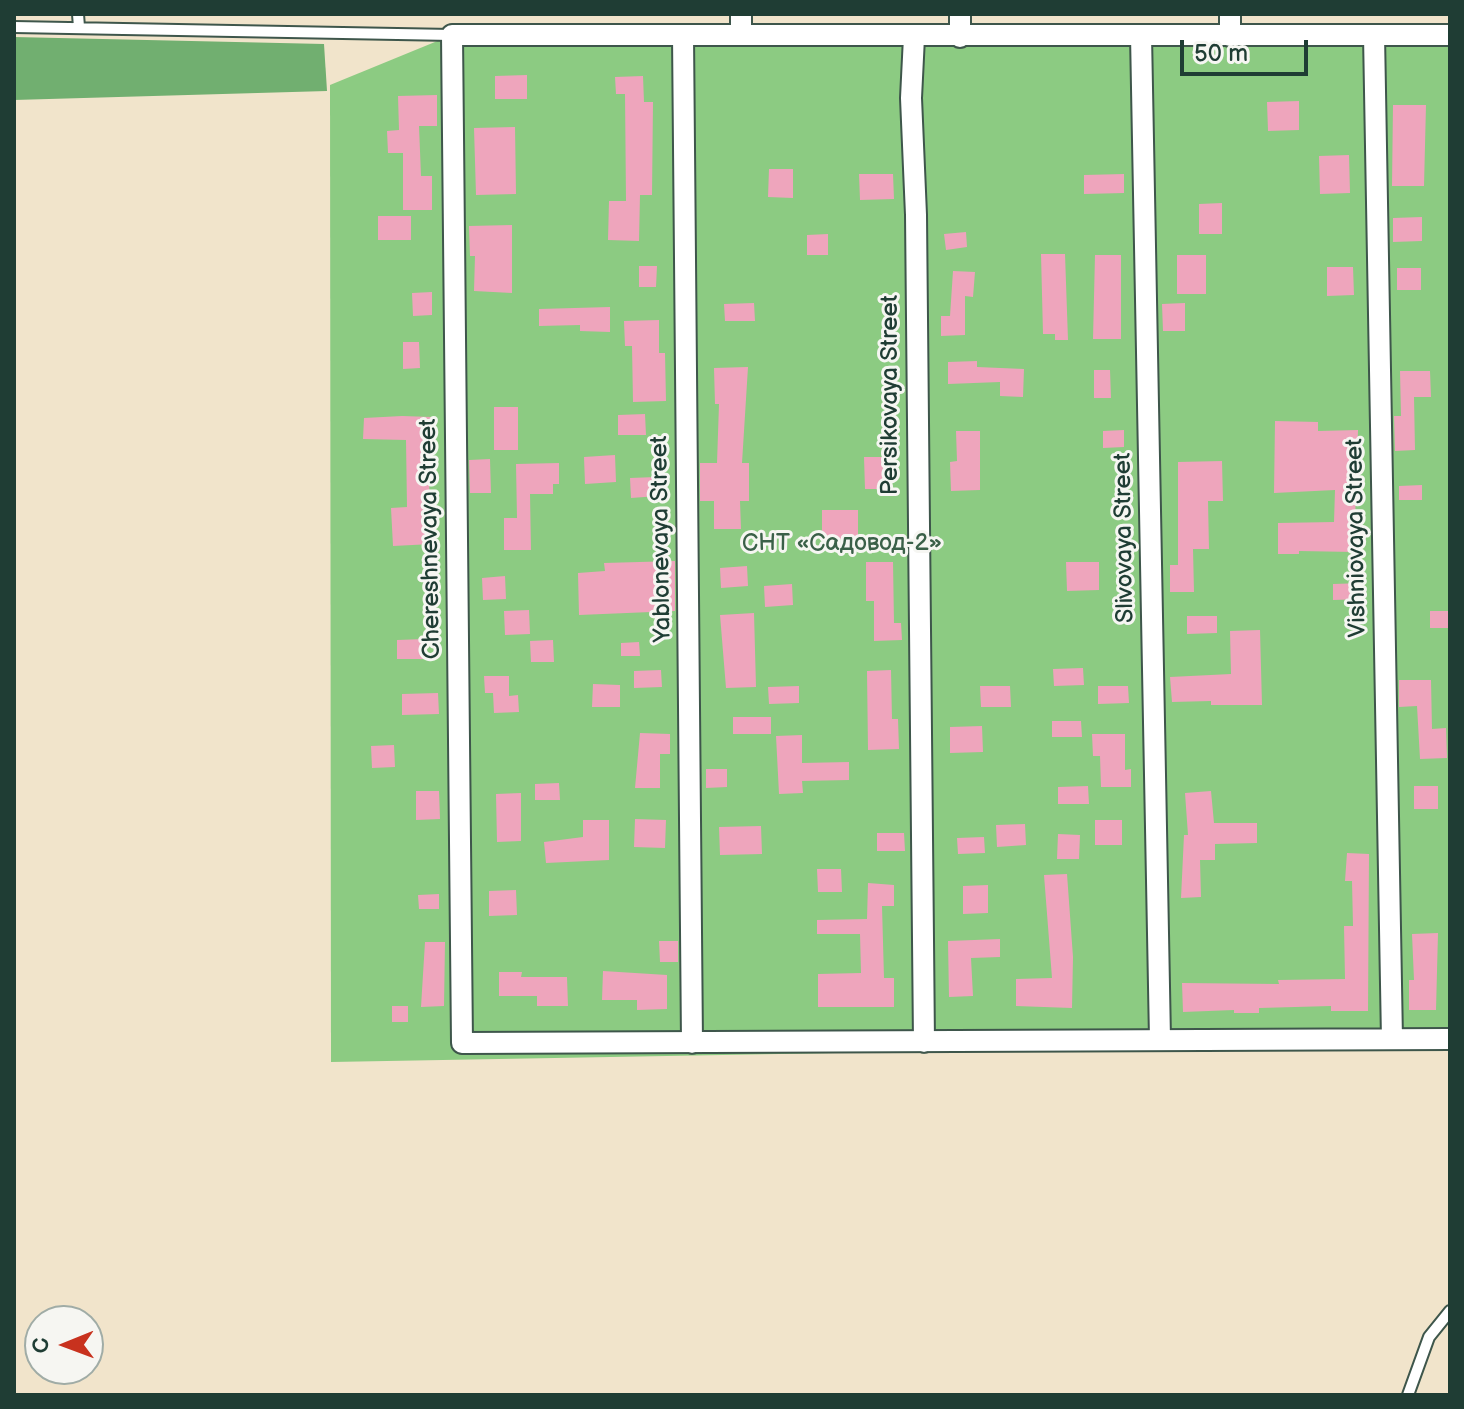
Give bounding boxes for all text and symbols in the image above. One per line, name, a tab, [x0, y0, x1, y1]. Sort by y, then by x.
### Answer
scale bar	[1184, 24, 1312, 74]
text: 50 m	[1194, 39, 1248, 68]
street label: Persikovaya Street	[877, 295, 905, 495]
street label: Chereshnevaya Street	[415, 418, 447, 660]
street label: Yablonevaya Street	[646, 435, 678, 643]
street label: Vishniovaya Street	[1341, 438, 1373, 638]
street label: Slivovaya Street	[1109, 453, 1141, 623]
park label: СНТ «Садовод-2»	[742, 530, 942, 558]
north arrow	[24, 1305, 104, 1385]
text: С	[28, 1338, 55, 1353]

